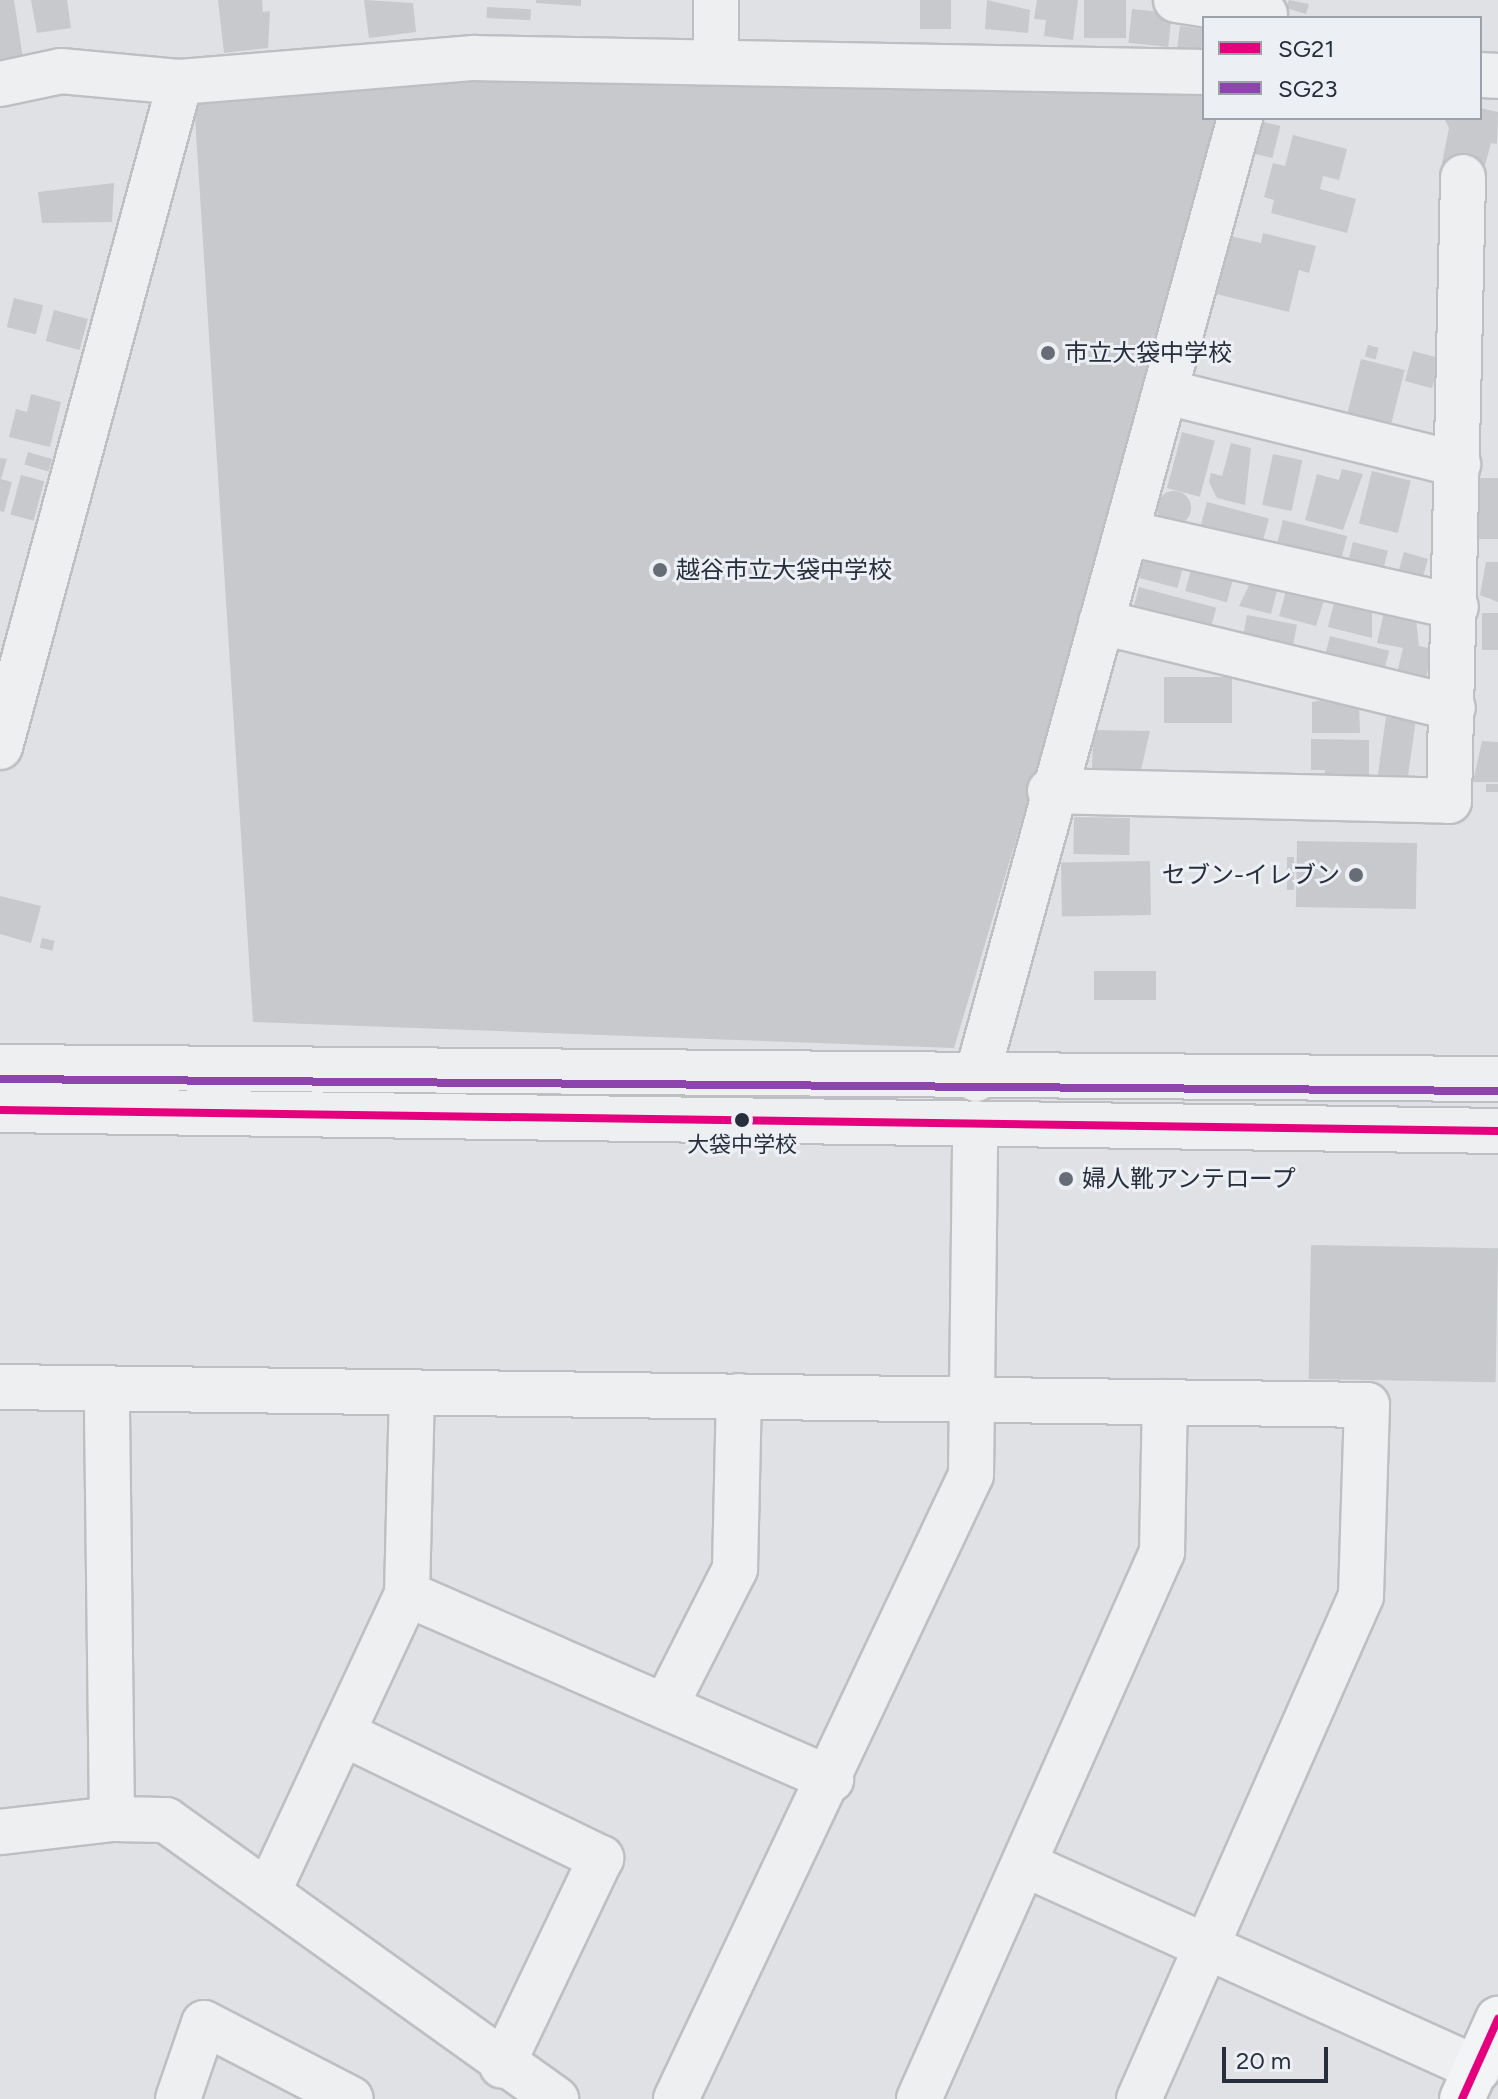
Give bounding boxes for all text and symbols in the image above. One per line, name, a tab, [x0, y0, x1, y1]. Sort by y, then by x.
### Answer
legend	[1202, 16, 1482, 120]
text: SG21	[1278, 34, 1334, 63]
text: SG23	[1278, 74, 1337, 103]
place label: 市立大袋中学校	[1064, 339, 1232, 367]
marker: 市立大袋中学校	[1039, 344, 1057, 362]
place label: 越谷市立大袋中学校	[676, 556, 892, 584]
marker: 越谷市立大袋中学校	[651, 561, 669, 579]
place label: セブン-イレブン	[1162, 861, 1340, 889]
marker: セブン-イレブン	[1347, 866, 1365, 884]
marker: 大袋中学校	[734, 1112, 750, 1128]
place label: 大袋中学校	[687, 1132, 797, 1158]
place label: 婦人靴アンテロープ	[1082, 1165, 1298, 1193]
marker: 婦人靴アンテロープ	[1057, 1170, 1075, 1188]
scale bar	[1226, 2031, 1332, 2081]
text: 20 m	[1236, 2046, 1291, 2075]

